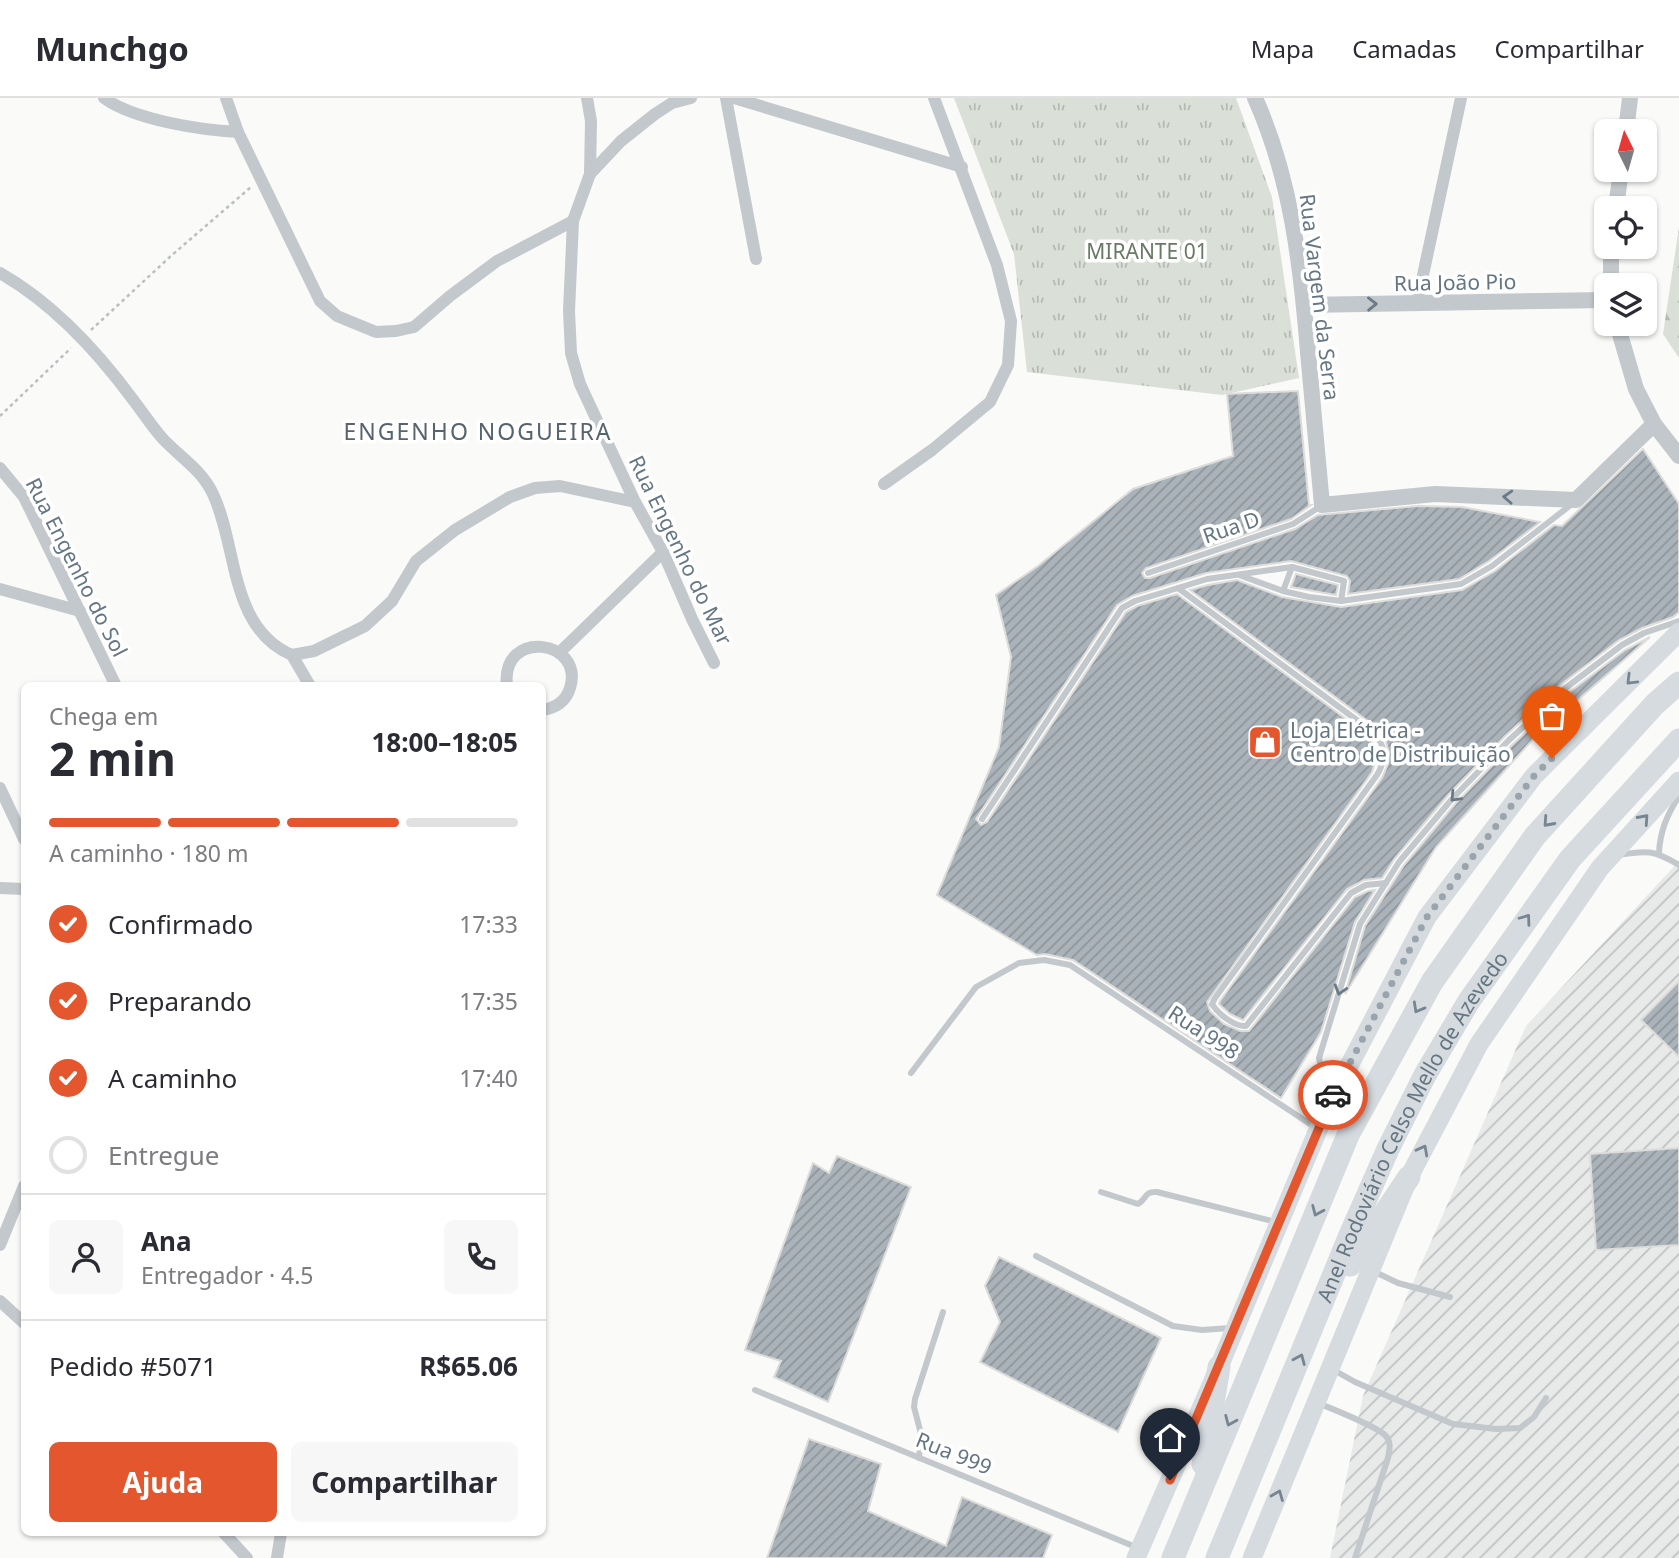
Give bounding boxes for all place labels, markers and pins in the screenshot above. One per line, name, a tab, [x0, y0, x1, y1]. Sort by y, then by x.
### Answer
pin	[1522, 686, 1582, 758]
place label: Loja Elétrica - Centro de Distribuição	[1290, 716, 1511, 768]
shop icon: Loja Elétrica - Centro de Distribuição	[1246, 723, 1284, 761]
pin	[1140, 1408, 1200, 1480]

